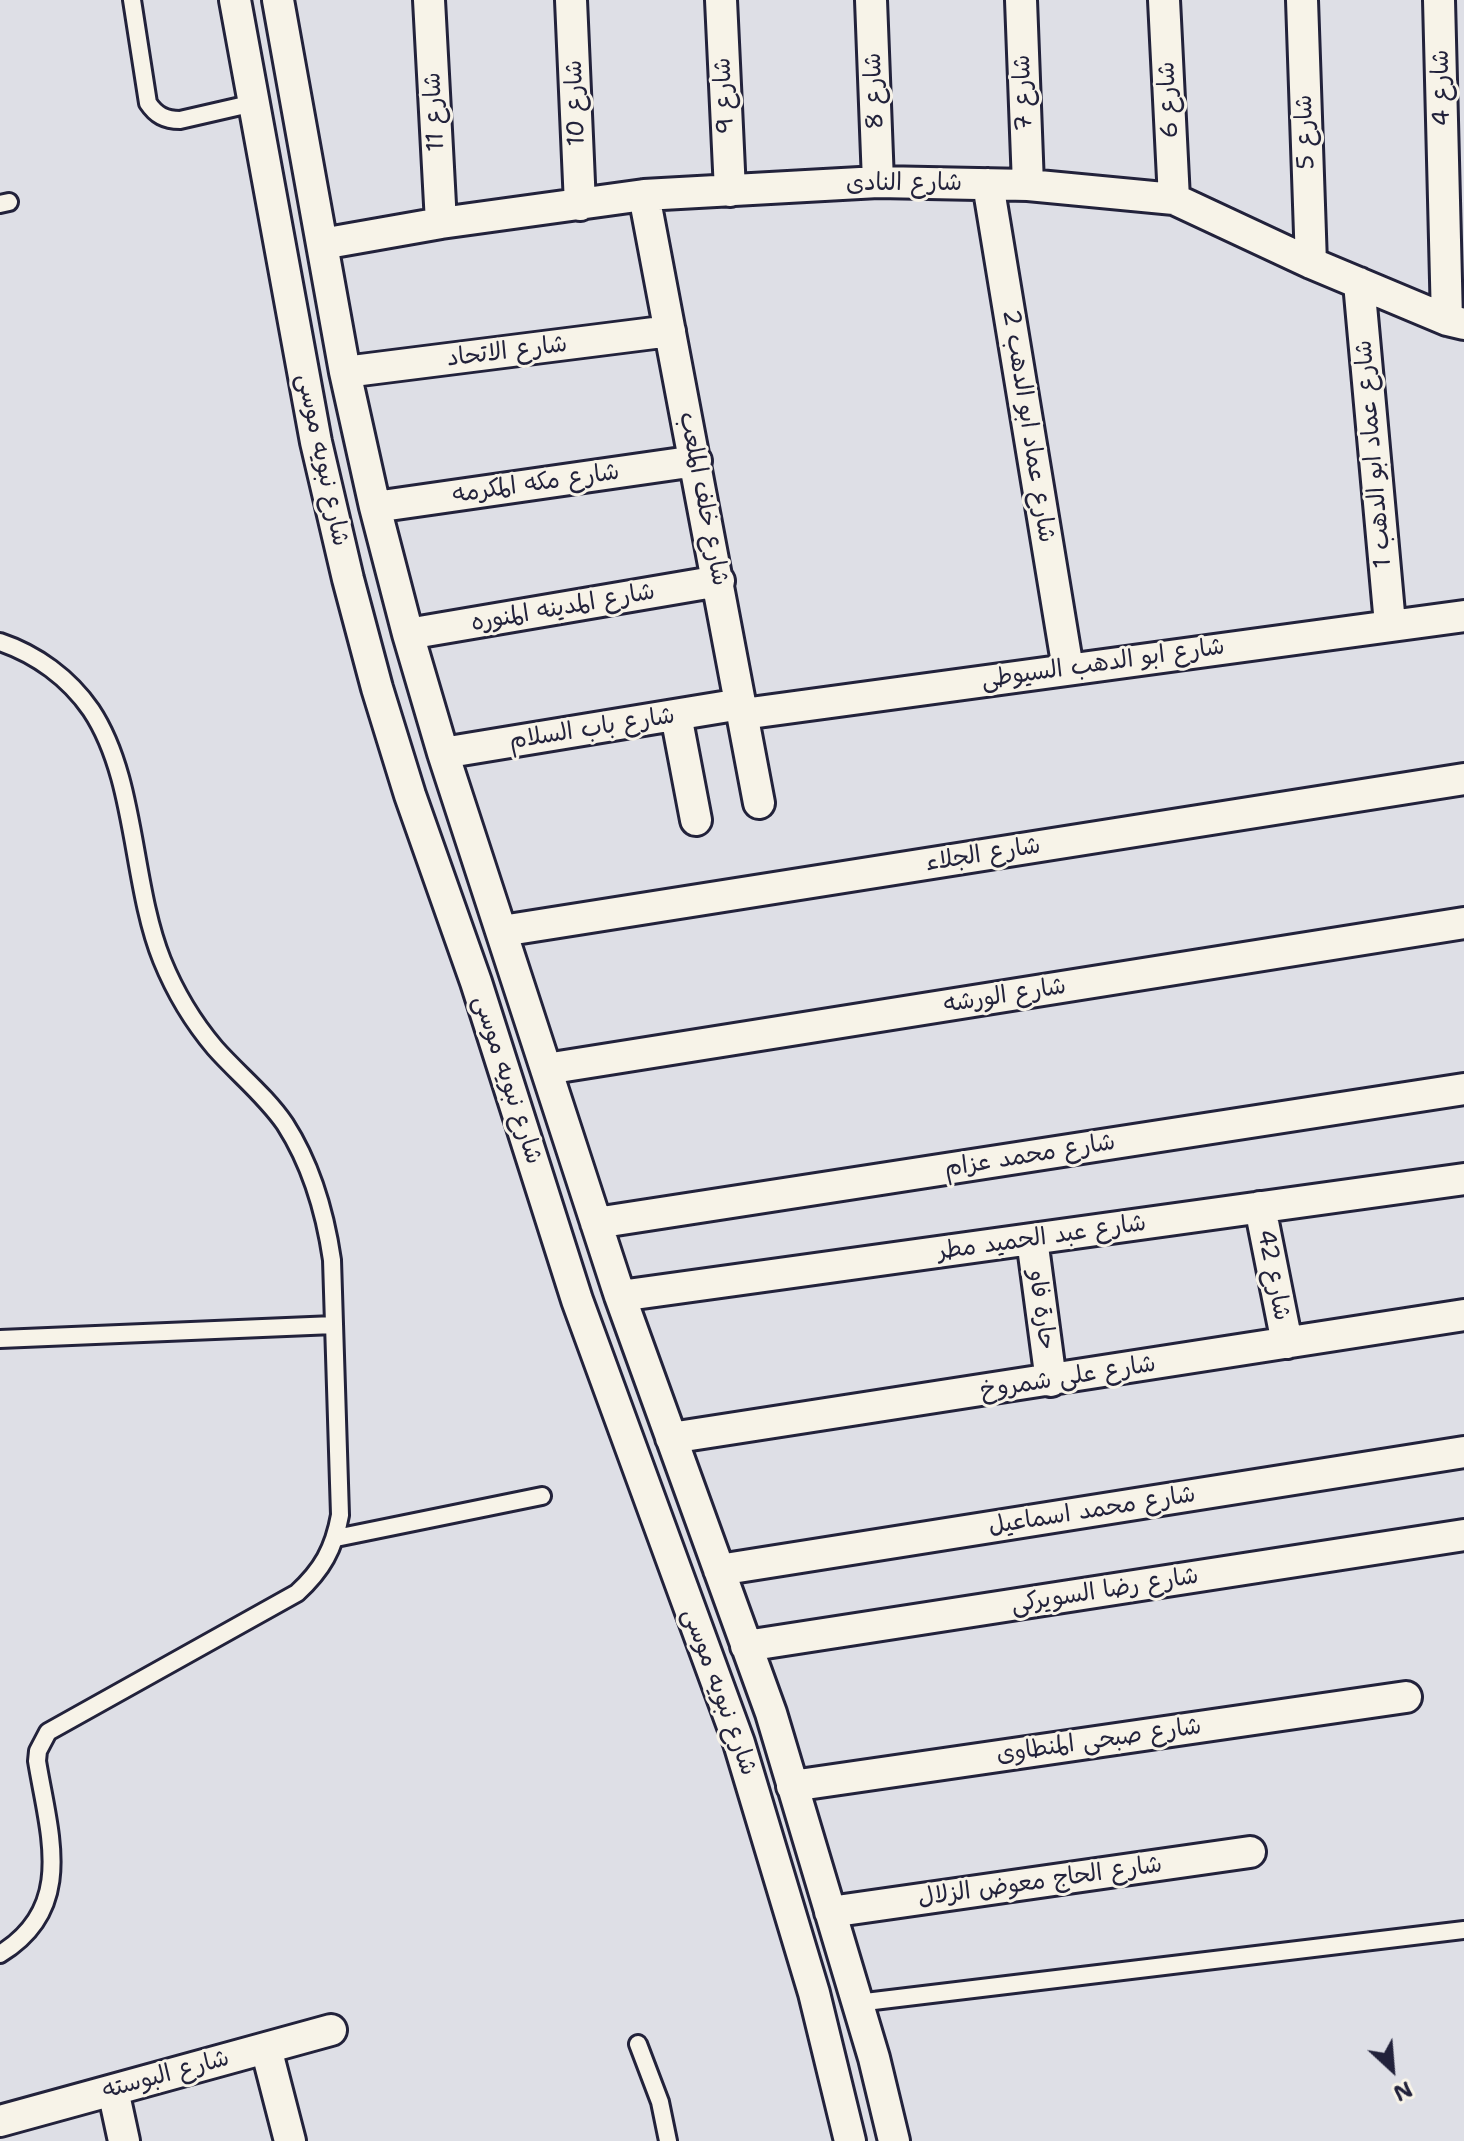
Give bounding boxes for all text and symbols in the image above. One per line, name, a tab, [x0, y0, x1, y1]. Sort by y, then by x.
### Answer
street label: شارع 4	[1427, 49, 1457, 127]
street label: شارع 8	[859, 52, 891, 130]
street label: شارع 7	[1008, 54, 1040, 132]
street label: شارع 9	[709, 57, 741, 135]
street label: شارع 10	[560, 59, 592, 147]
street label: شارع 6	[1153, 61, 1185, 139]
street label: شارع 11	[419, 72, 451, 152]
street label: شارع 5	[1290, 94, 1322, 170]
street label: شارع النادى	[846, 170, 962, 198]
street label: شارع عماد ابو الدهب 2	[995, 307, 1061, 545]
street label: شارع الاتحاد	[445, 330, 569, 374]
street label: شارع عماد ابو الدهب 1	[1350, 339, 1398, 569]
street label: شارع نبويه موسى	[290, 371, 354, 549]
street label: شارع خلف الملعب	[672, 410, 734, 588]
street label: شارع مكه المكرمه	[451, 458, 621, 510]
street label: شارع المدينه المنوره	[469, 578, 657, 638]
street label: شارع ابو الدهب السيوطى	[980, 633, 1226, 695]
street label: شارع باب السلام	[507, 702, 677, 756]
street label: شارع الجلاء	[923, 832, 1043, 878]
street label: شارع الورشه	[942, 972, 1068, 1020]
street label: شارع نبويه موسى	[466, 992, 548, 1168]
street label: شارع محمد عزام	[943, 1128, 1117, 1184]
street label: شارع عبد الحميد مطر	[936, 1209, 1148, 1267]
street label: شارع 42	[1250, 1227, 1296, 1323]
street label: حارة فاو	[1021, 1268, 1061, 1352]
street label: شارع على شمروخ	[978, 1350, 1158, 1406]
street label: شارع محمد اسماعيل	[986, 1480, 1198, 1542]
street label: شارع رضا السويركى	[1009, 1562, 1201, 1620]
street label: شارع نبويه موسى	[675, 1605, 763, 1779]
street label: شارع صبحى المنطاوى	[995, 1712, 1203, 1770]
street label: شارع الحاج معوض الزلال	[916, 1851, 1164, 1913]
north arrow	[1352, 2029, 1432, 2109]
street label: شارع البوسته	[99, 2044, 233, 2106]
text: N	[1389, 2074, 1417, 2108]

